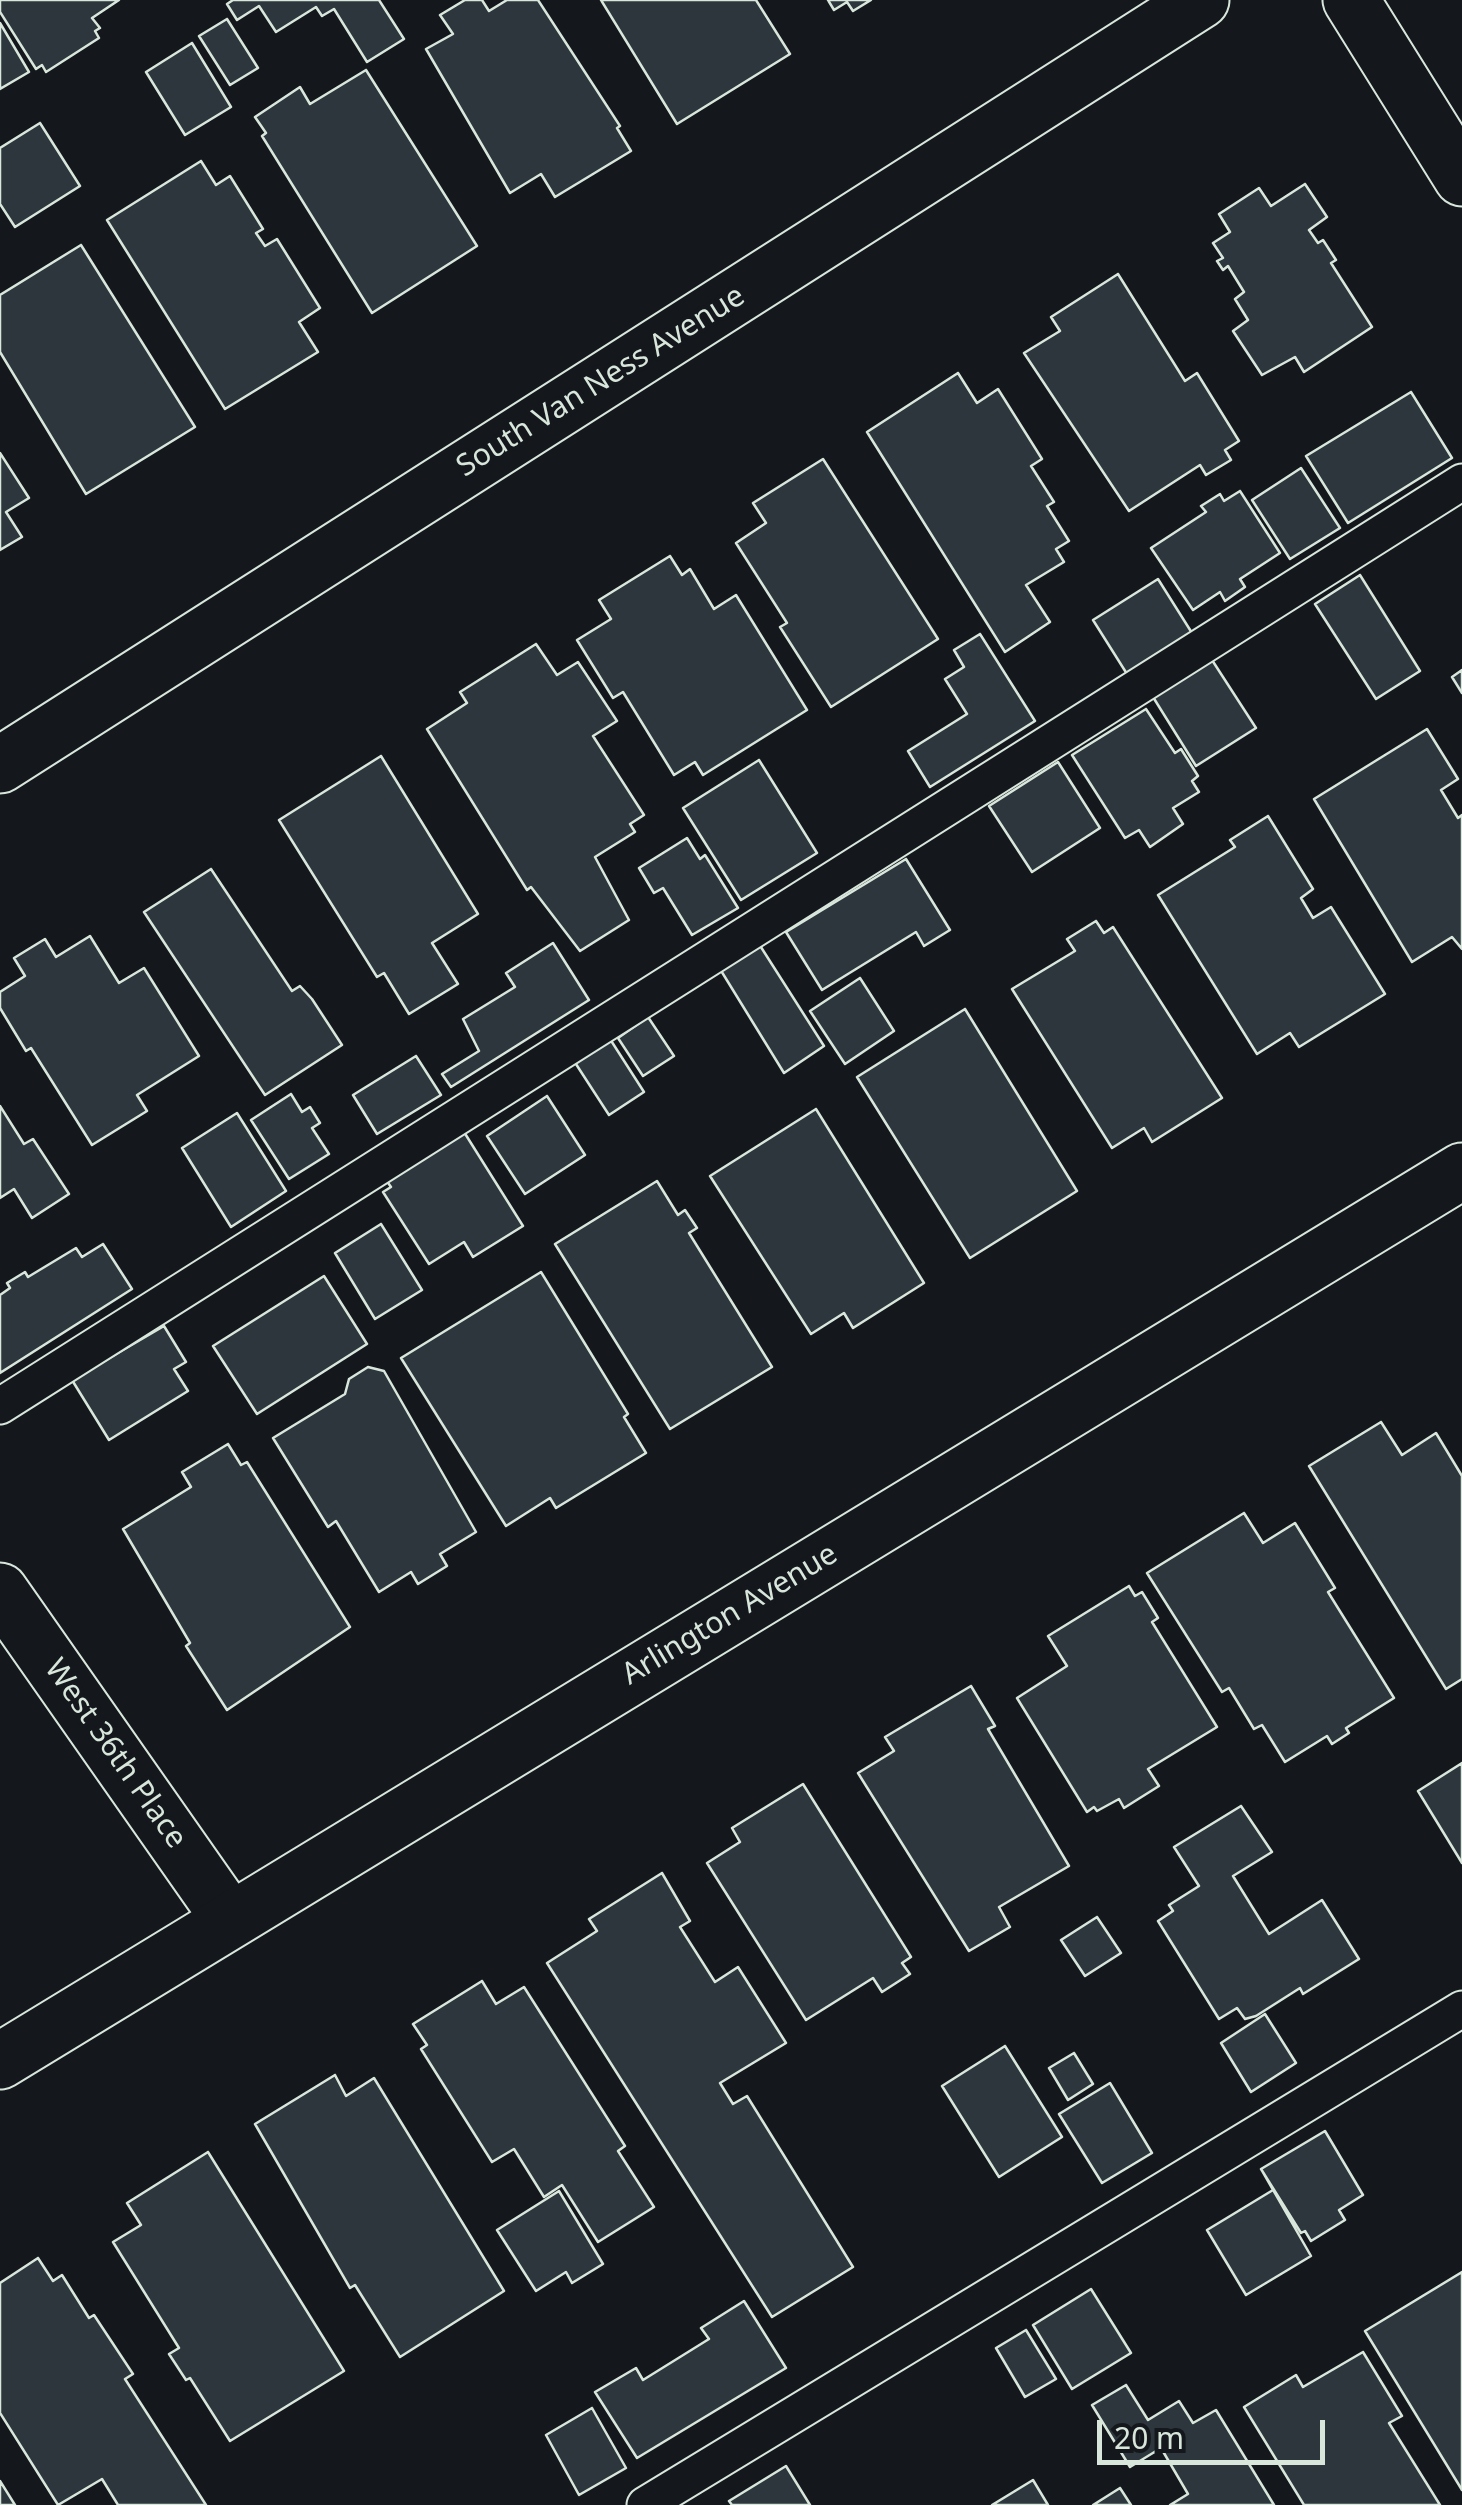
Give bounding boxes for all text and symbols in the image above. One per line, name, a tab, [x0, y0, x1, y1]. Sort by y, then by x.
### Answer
street label: South Van Ness Avenue	[450, 279, 752, 485]
street label: Arlington Avenue	[616, 1537, 844, 1693]
street label: West 36th Place	[36, 1652, 194, 1856]
scale bar	[1102, 2400, 1330, 2462]
text: 20 m	[1114, 2417, 1184, 2458]

